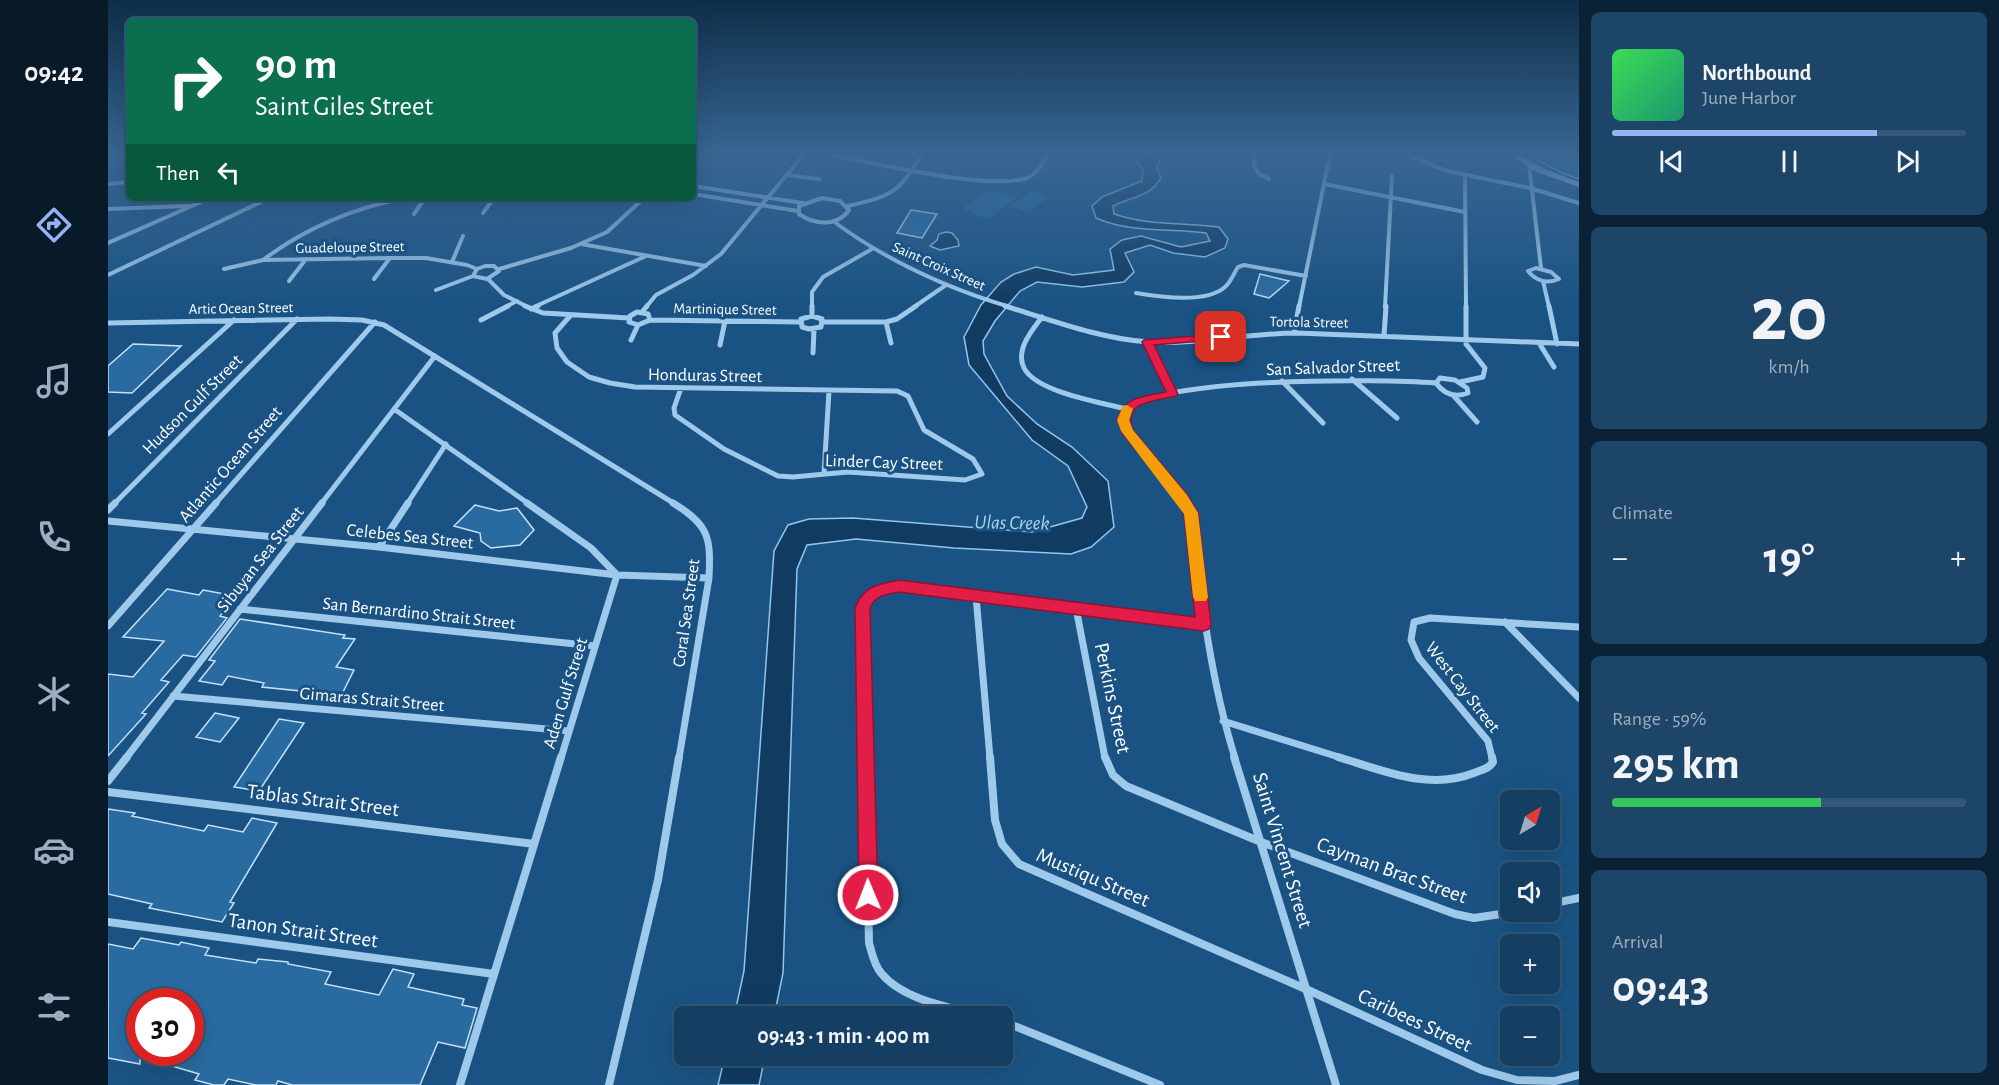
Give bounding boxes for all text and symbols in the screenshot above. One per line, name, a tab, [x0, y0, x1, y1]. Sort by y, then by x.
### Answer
icon: right	[156, 42, 234, 120]
text: 90 m	[255, 44, 337, 86]
text: 09:42	[24, 59, 84, 86]
text: Northbound	[1702, 62, 1811, 84]
text: June Harbor	[1702, 88, 1796, 108]
text: Saint Giles Street	[255, 93, 433, 120]
icon: previous	[1655, 145, 1688, 178]
icon: pause	[1773, 145, 1806, 178]
icon: next	[1891, 145, 1924, 178]
icon: left	[212, 156, 245, 189]
text: Then	[156, 162, 200, 184]
icon: directions	[33, 204, 75, 246]
street label: Guadeloupe Street	[295, 239, 405, 256]
street label: Saint Croix Street	[890, 239, 988, 294]
text: 20	[1750, 277, 1828, 355]
street label: Artic Ocean Street	[189, 300, 294, 317]
street label: Martinique Street	[673, 301, 777, 318]
pin	[1195, 311, 1246, 362]
street label: Tortola Street	[1269, 314, 1349, 331]
icon: arrive	[1204, 320, 1237, 353]
street label: Hudson Gulf Street	[139, 351, 246, 458]
street label: San Salvador Street	[1266, 357, 1401, 379]
text: km/h	[1768, 357, 1810, 377]
icon: music	[33, 360, 75, 402]
street label: Honduras Street	[648, 366, 762, 386]
street label: Atlantic Ocean Street	[176, 403, 286, 526]
street label: Linder Cay Street	[825, 452, 944, 474]
street label: Sibuyan Sea Street	[214, 503, 308, 616]
text: Climate	[1612, 503, 1673, 523]
water label: Ulas Creek	[974, 512, 1050, 534]
icon: phone	[33, 516, 75, 558]
street label: Celebes Sea Street	[346, 521, 474, 553]
text: 19°	[1763, 536, 1815, 581]
text: −	[1612, 542, 1628, 575]
text: +	[1950, 542, 1966, 575]
street label: Coral Sea Street	[670, 558, 704, 668]
street label: San Bernardino Strait Street	[322, 595, 516, 633]
street label: Aden Gulf Street	[541, 636, 591, 751]
street label: West Cay Street	[1421, 639, 1503, 736]
street label: Perkins Street	[1091, 641, 1135, 756]
icon: climate	[33, 673, 75, 715]
street label: Gimaras Strait Street	[299, 685, 445, 715]
text: Range · 59%	[1612, 709, 1706, 729]
text: 295 km	[1612, 742, 1740, 787]
street label: Saint Vincent Street	[1249, 770, 1316, 931]
street label: Tablas Strait Street	[246, 781, 400, 820]
north arrow	[1500, 790, 1560, 850]
map controls	[1500, 790, 1560, 1066]
icon: car	[33, 829, 75, 871]
street label: Cayman Brac Street	[1314, 834, 1470, 907]
street label: Mustiqu Street	[1033, 844, 1153, 911]
button: sound	[1500, 862, 1560, 922]
position arrow	[836, 863, 900, 927]
street label: Tanon Strait Street	[227, 910, 380, 951]
text: Arrival	[1612, 932, 1663, 952]
button: +	[1500, 934, 1560, 994]
text: 09:43	[1612, 965, 1710, 1010]
street label: Caribees Street	[1355, 985, 1475, 1056]
icon: filters	[33, 986, 75, 1028]
speed limit sign: 30	[126, 988, 204, 1066]
button: −	[1500, 1006, 1560, 1066]
text: 09:43 · 1 min · 400 m	[757, 1025, 930, 1047]

